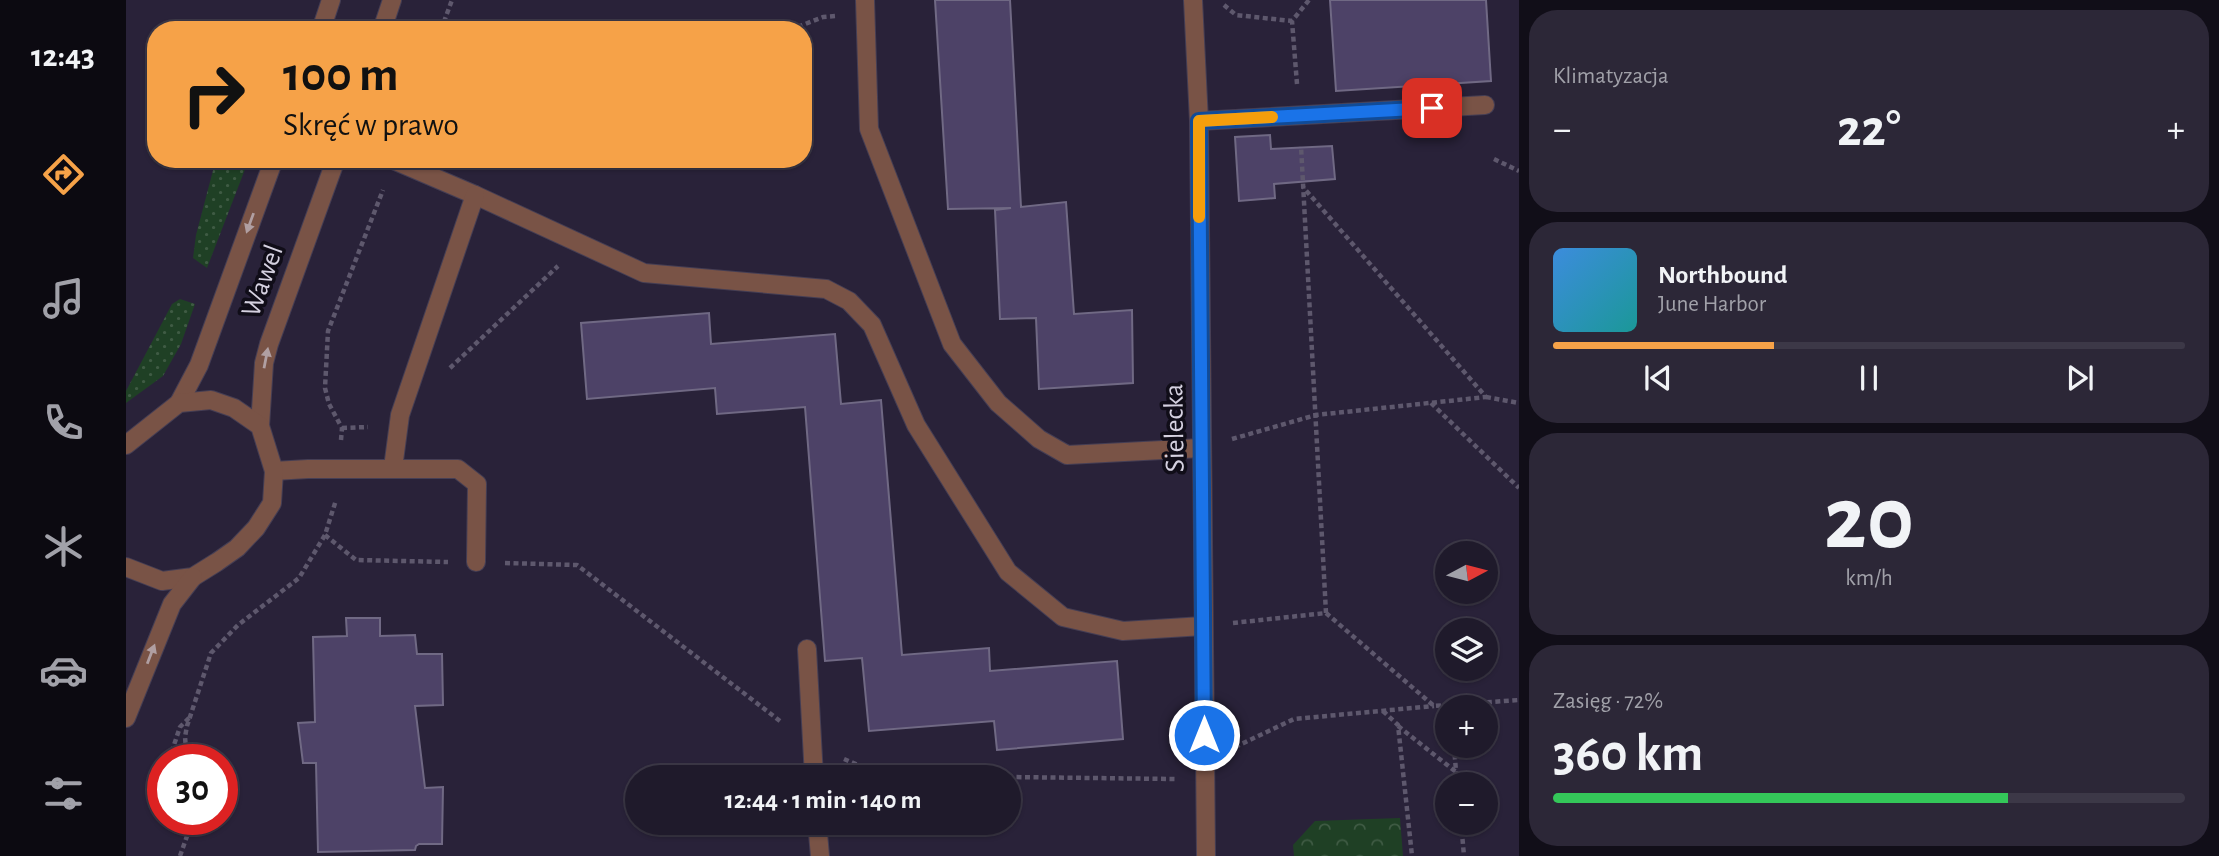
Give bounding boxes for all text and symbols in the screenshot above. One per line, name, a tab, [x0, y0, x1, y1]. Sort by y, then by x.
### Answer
text: 12:43	[31, 40, 95, 72]
icon: right	[168, 49, 259, 140]
text: 100 m	[283, 51, 399, 100]
text: Klimatyzacja	[1553, 65, 1669, 88]
pin	[1402, 78, 1462, 138]
icon: arrive	[1413, 89, 1451, 127]
text: 22°	[1837, 103, 1901, 155]
text: Skręć w prawo	[283, 109, 459, 141]
text: −	[1553, 111, 1571, 149]
text: +	[2167, 111, 2185, 149]
icon: directions	[39, 150, 88, 199]
one-way arrow	[244, 213, 255, 234]
street label: Wawel	[237, 241, 289, 321]
text: Northbound	[1658, 262, 1787, 288]
icon: music	[39, 274, 88, 323]
text: June Harbor	[1658, 293, 1766, 316]
one-way arrow	[260, 347, 271, 369]
icon: previous	[1639, 359, 1677, 397]
icon: pause	[1850, 359, 1888, 397]
icon: next	[2061, 359, 2099, 397]
street label: Sielecka	[1160, 383, 1190, 473]
icon: phone	[39, 398, 88, 447]
text: 20	[1824, 474, 1914, 565]
icon: climate	[39, 522, 88, 571]
north arrow	[1435, 541, 1498, 604]
map controls	[1435, 541, 1498, 835]
text: km/h	[1845, 567, 1893, 590]
button: layers	[1435, 618, 1498, 681]
one-way arrow	[145, 644, 156, 665]
icon: car	[39, 646, 88, 695]
text: Zasięg · 72%	[1553, 690, 1663, 713]
button: +	[1435, 695, 1498, 758]
position arrow	[1167, 698, 1241, 772]
text: 360 km	[1553, 728, 1703, 780]
speed limit sign: 30	[147, 744, 238, 835]
icon: filters	[39, 769, 88, 818]
button: −	[1435, 772, 1498, 835]
text: 12:44 · 1 min · 140 m	[724, 787, 922, 813]

